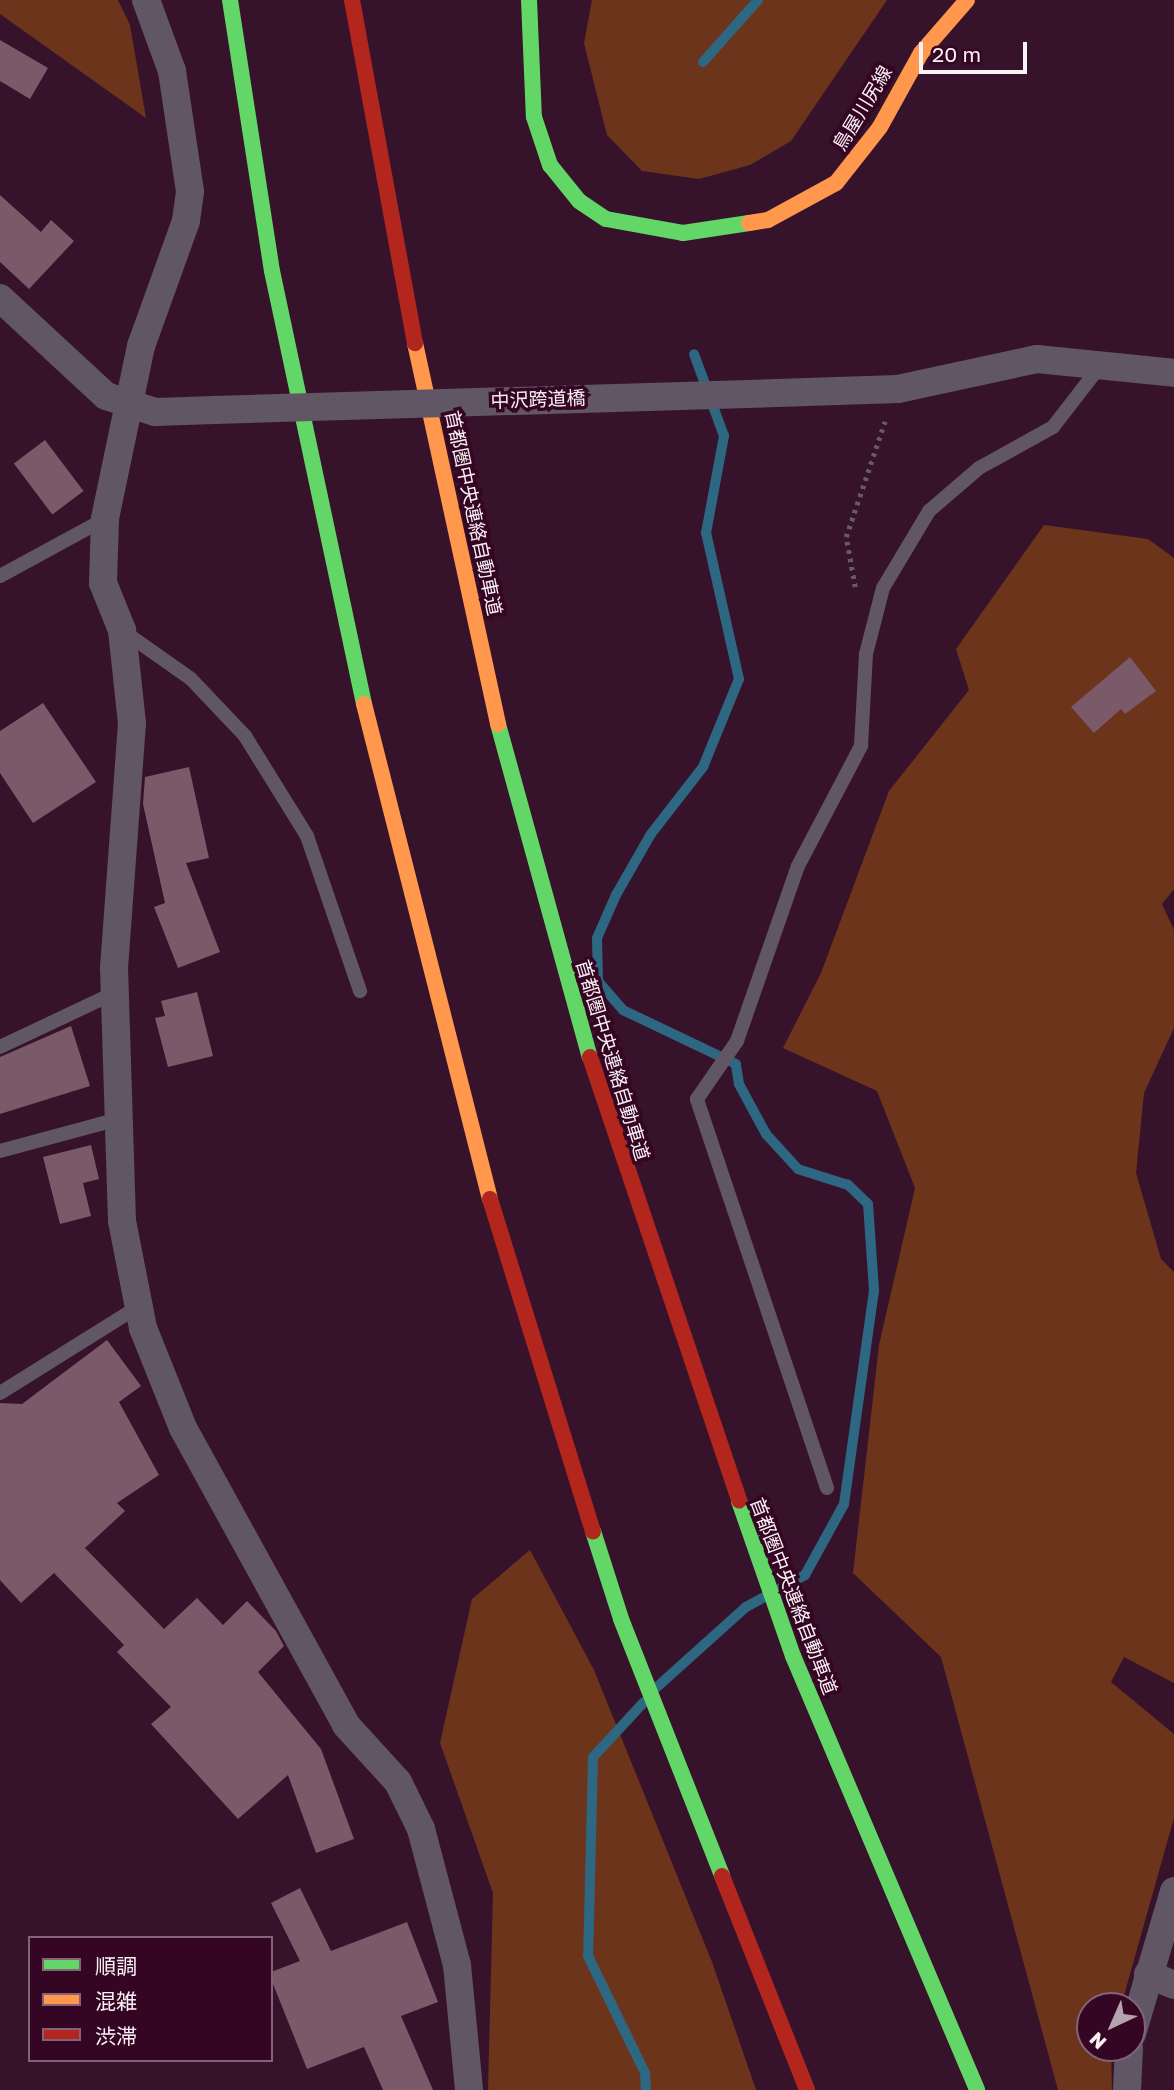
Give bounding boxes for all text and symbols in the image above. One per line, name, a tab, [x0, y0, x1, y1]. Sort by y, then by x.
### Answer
scale bar	[922, 28, 1030, 72]
text: 20 m	[932, 41, 981, 67]
street label: 鳥屋川尻線	[828, 61, 896, 155]
street label: 中沢跨道橋	[490, 386, 586, 412]
street label: 首都圏中央連絡自動車道	[441, 408, 507, 618]
street label: 首都圏中央連絡自動車道	[572, 957, 654, 1163]
street label: 首都圏中央連絡自動車道	[746, 1494, 842, 1698]
legend	[28, 1936, 273, 2062]
text: 順調	[95, 1953, 137, 1979]
text: 混雑	[95, 1988, 137, 2014]
north arrow	[1076, 1992, 1146, 2062]
text: 渋滞	[95, 2023, 137, 2049]
text: N	[1084, 2028, 1111, 2054]

